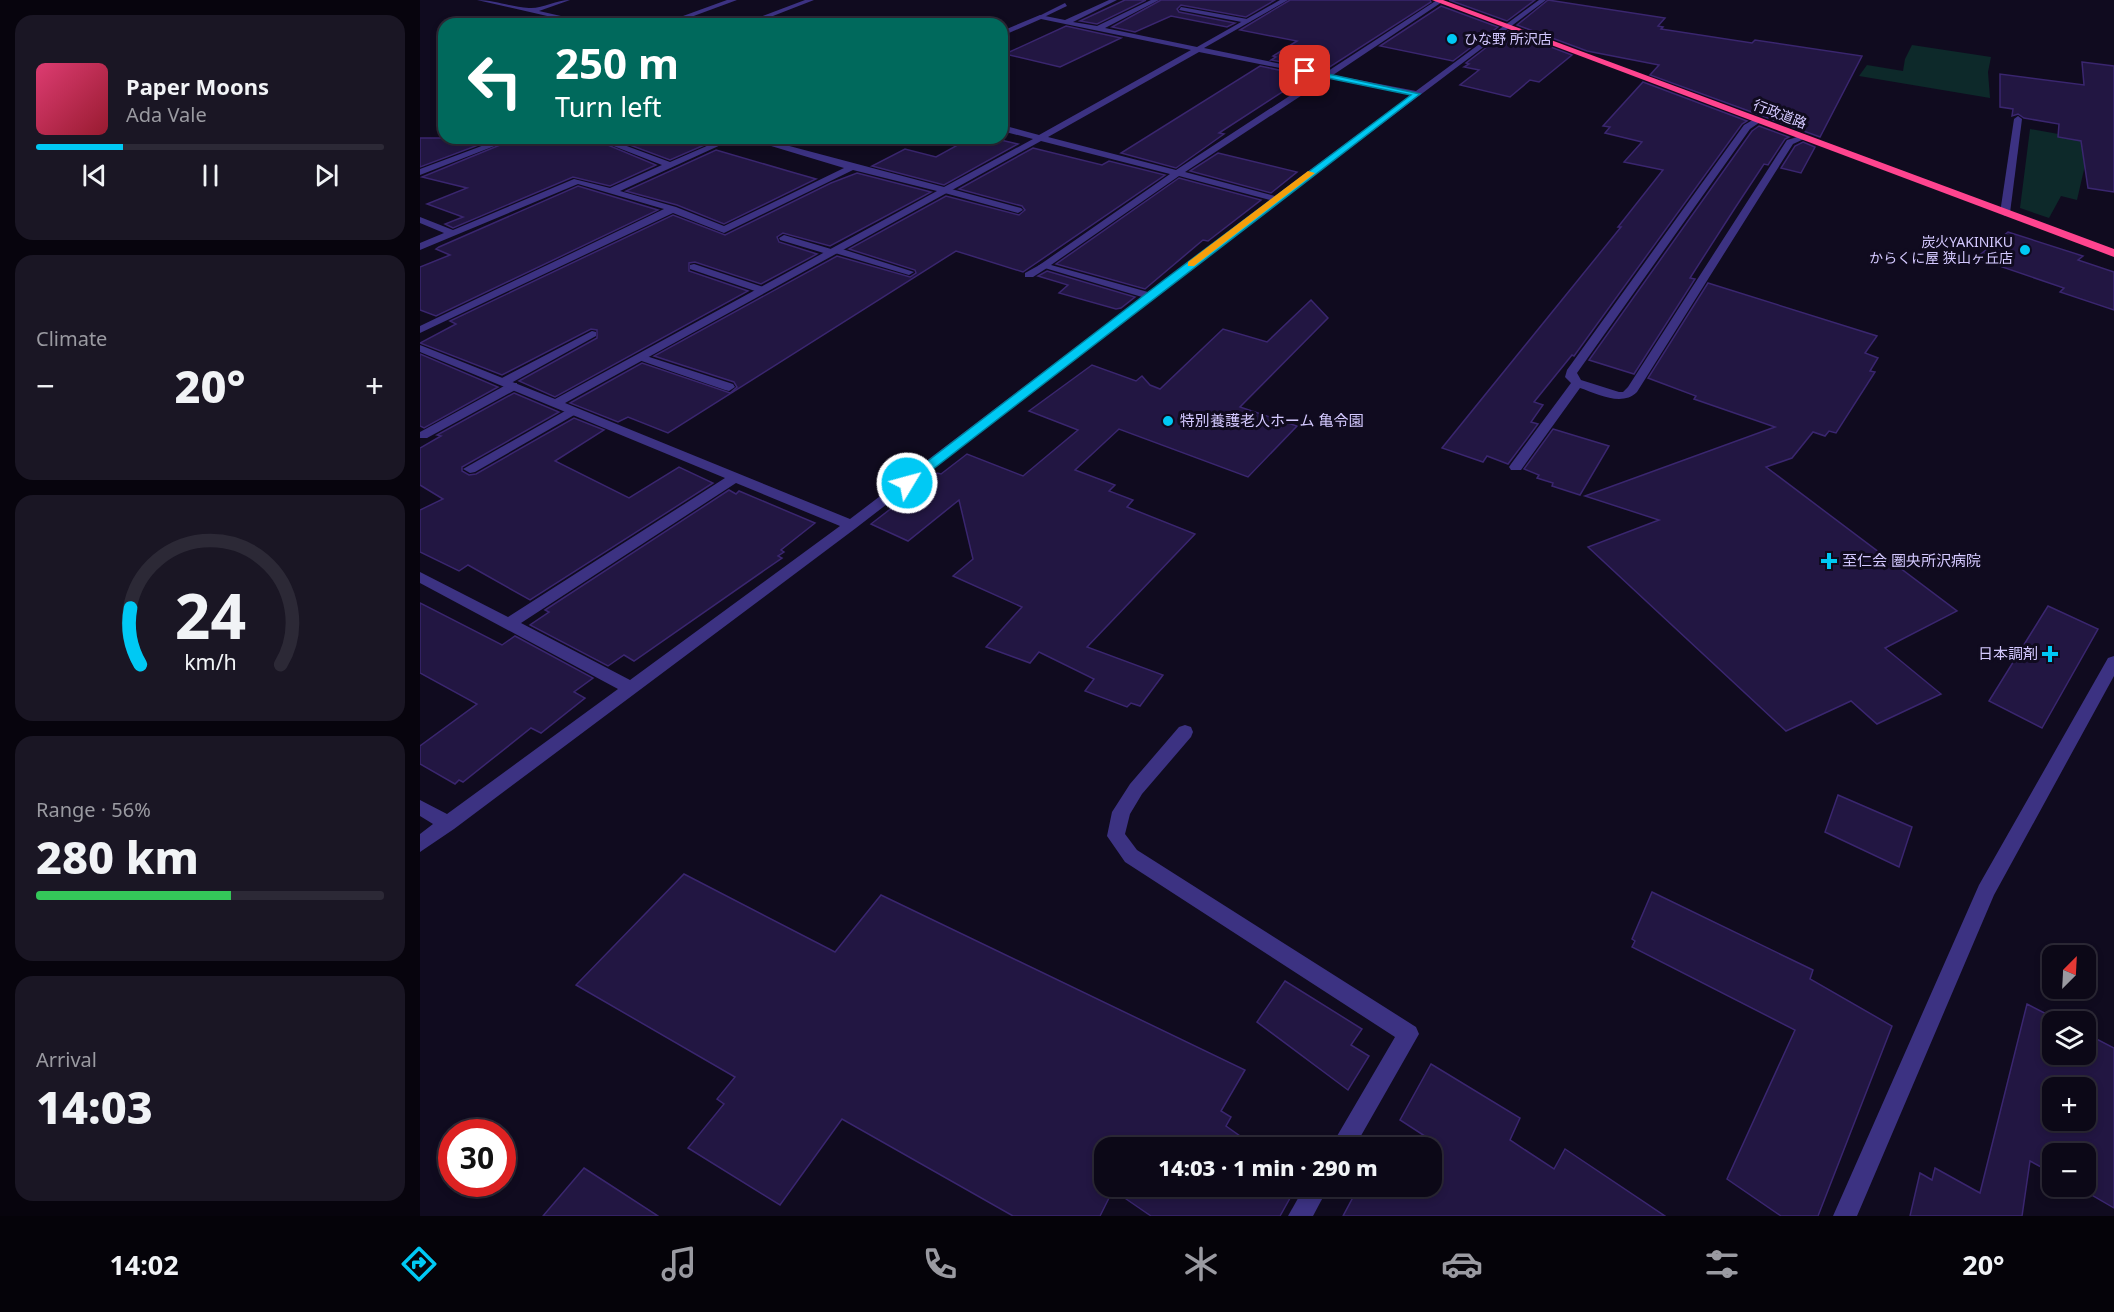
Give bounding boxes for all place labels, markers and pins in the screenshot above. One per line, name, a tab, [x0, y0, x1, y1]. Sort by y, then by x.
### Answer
place label: ひな野 所沢店	[1464, 29, 1552, 48]
marker: ひな野 所沢店	[1445, 32, 1459, 46]
pin	[1279, 45, 1330, 96]
place label: 炭火YAKINIKU からくに屋 狭山ヶ丘店	[1869, 232, 2013, 267]
marker: 炭火YAKINIKU からくに屋 狭山ヶ丘店	[2018, 243, 2032, 257]
place label: 特別養護老人ホーム 亀令園	[1180, 410, 1363, 430]
marker: 特別養護老人ホーム 亀令園	[1161, 414, 1175, 428]
place label: 至仁会 圏央所沢病院	[1842, 550, 1981, 570]
marker: 至仁会 圏央所沢病院	[1820, 552, 1838, 570]
place label: 日本調剤	[1978, 643, 2038, 663]
marker: 日本調剤	[2043, 647, 2057, 661]

